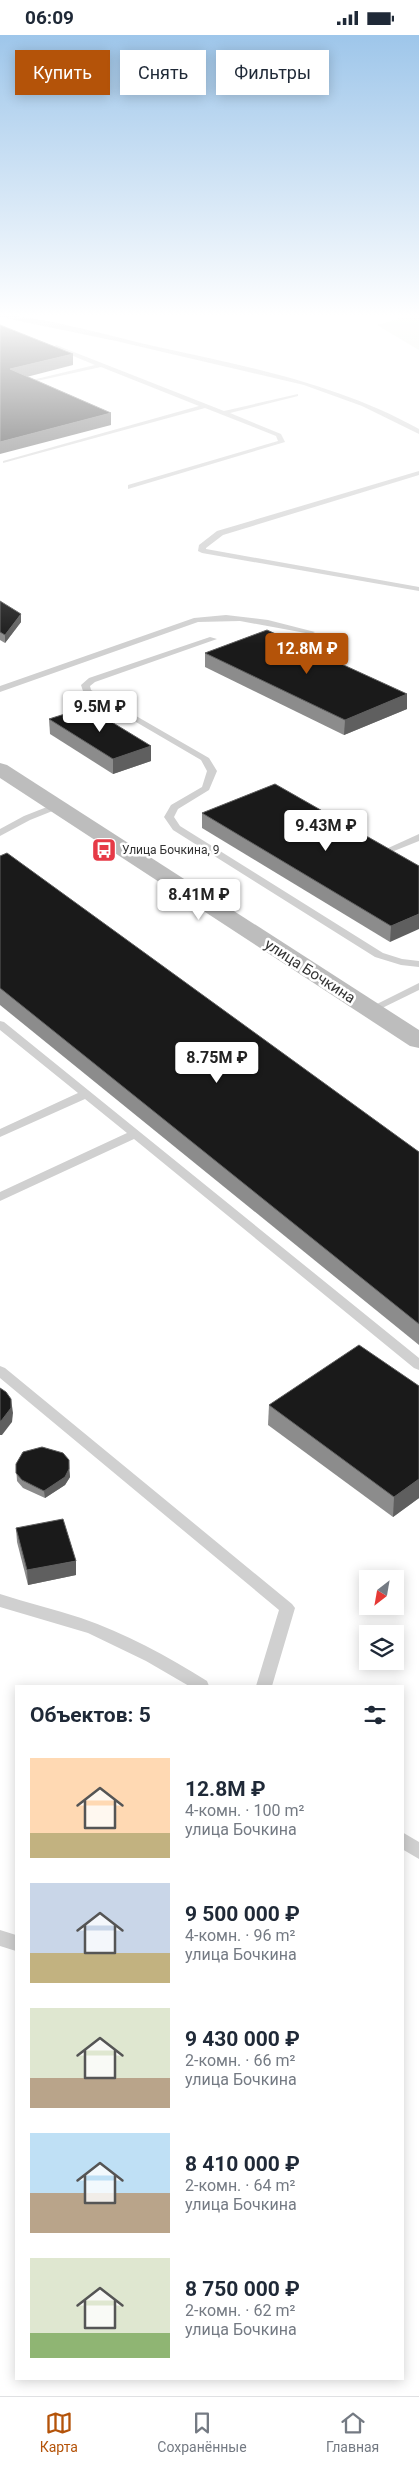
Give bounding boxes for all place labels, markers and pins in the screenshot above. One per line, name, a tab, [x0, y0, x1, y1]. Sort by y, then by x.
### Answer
pin: 12.8M ₽	[261, 633, 353, 675]
pin: 9.5M ₽	[59, 691, 141, 733]
pin: 9.43M ₽	[280, 809, 372, 852]
bus stop icon: Улица Бочкина, 9	[91, 837, 117, 863]
place label: Улица Бочкина, 9	[122, 843, 220, 857]
pin: 8.41M ₽	[153, 879, 245, 921]
pin: 8.75M ₽	[171, 1041, 263, 1084]

